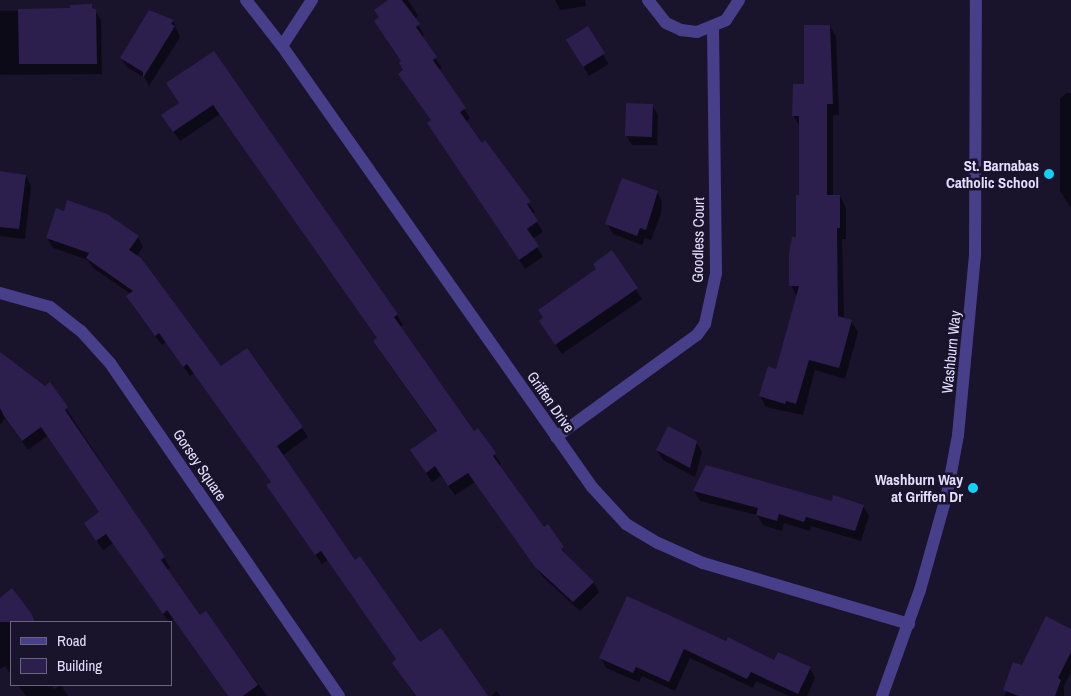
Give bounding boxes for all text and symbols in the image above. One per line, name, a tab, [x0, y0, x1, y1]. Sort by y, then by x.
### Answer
place label: St. Barnabas Catholic School	[946, 156, 1039, 191]
marker: St. Barnabas Catholic School	[1043, 168, 1055, 180]
street label: Goodless Court	[688, 197, 708, 283]
street label: Washburn Way	[938, 310, 964, 394]
street label: Griffen Drive	[523, 368, 579, 436]
street label: Gorsey Square	[169, 426, 231, 504]
place label: Washburn Way at Griffen Dr	[875, 470, 963, 505]
marker: Washburn Way at Griffen Dr	[967, 482, 979, 494]
legend	[10, 621, 172, 686]
text: Road	[57, 630, 86, 651]
text: Building	[57, 655, 102, 676]

